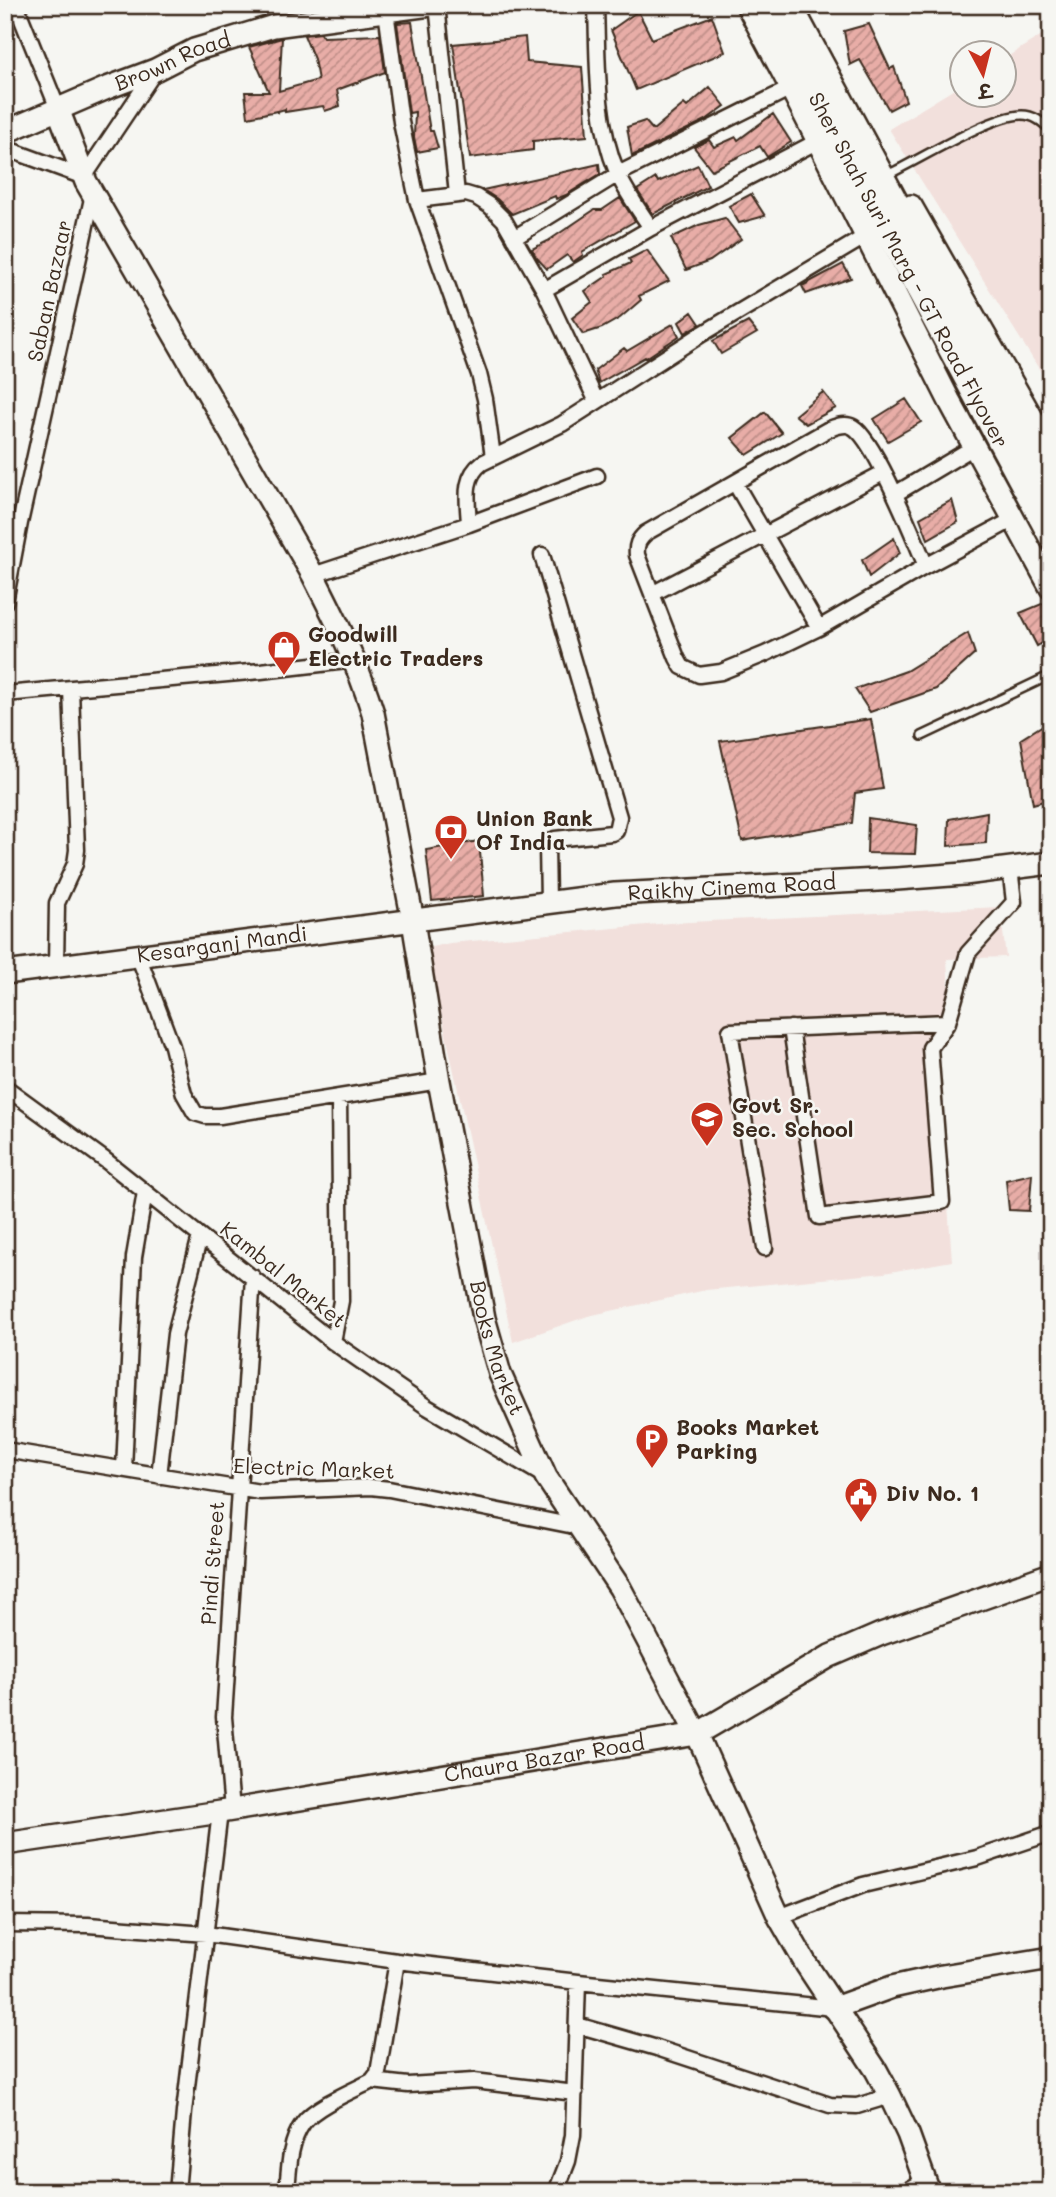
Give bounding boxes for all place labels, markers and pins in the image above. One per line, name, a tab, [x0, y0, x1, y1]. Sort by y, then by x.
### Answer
place label: Goodwill Electric Traders	[308, 620, 483, 671]
shop icon: Goodwill Electric Traders	[265, 628, 303, 677]
place label: Union Bank Of India	[476, 804, 593, 855]
bank icon: Union Bank Of India	[432, 812, 470, 861]
place label: Govt Sr. Sec. School	[732, 1091, 853, 1142]
school or university icon: Govt Sr. Sec. School	[688, 1099, 726, 1148]
place label: Books Market Parking	[676, 1413, 819, 1464]
parking icon: Books Market Parking	[633, 1421, 671, 1470]
public building icon: Div No. 1	[842, 1475, 880, 1524]
place label: Div No. 1	[886, 1479, 979, 1506]

